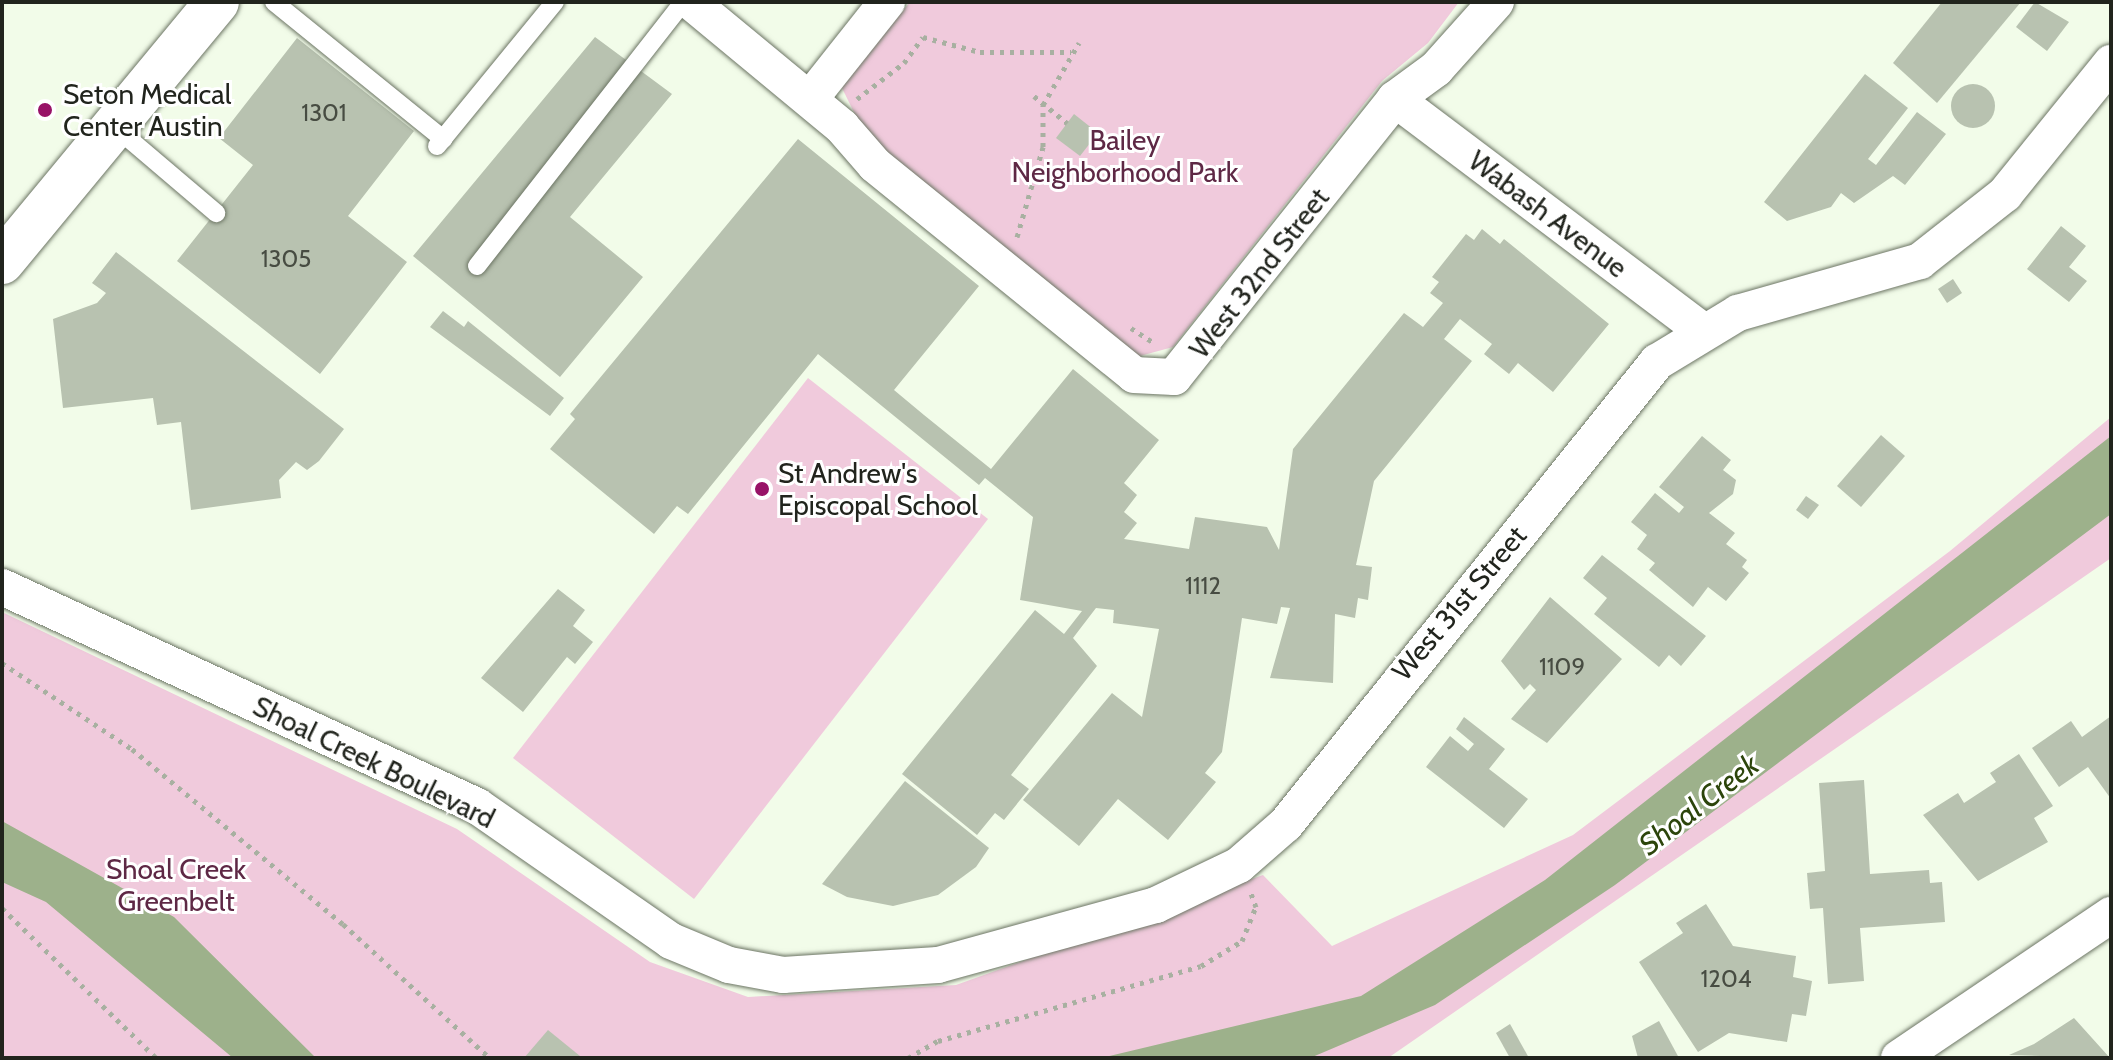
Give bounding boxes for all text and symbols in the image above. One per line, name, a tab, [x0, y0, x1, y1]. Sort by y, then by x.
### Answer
place label: Seton Medical Center Austin	[63, 77, 231, 143]
marker: Seton Medical Center Austin	[34, 99, 56, 121]
house number: 1301	[301, 99, 347, 127]
park label: Bailey Neighborhood Park	[1012, 123, 1238, 189]
street label: Wabash Avenue	[1462, 144, 1634, 284]
street label: West 32nd Street	[1182, 181, 1336, 365]
house number: 1305	[261, 245, 311, 273]
place label: St Andrew's Episcopal School	[778, 456, 978, 522]
marker: St Andrew's Episcopal School	[753, 480, 771, 498]
street label: West 31st Street	[1385, 519, 1533, 687]
house number: 1112	[1185, 572, 1221, 600]
house number: 1109	[1539, 653, 1585, 681]
street label: Shoal Creek Boulevard	[248, 689, 500, 835]
water label: Shoal Creek	[1632, 747, 1766, 863]
park label: Shoal Creek Greenbelt	[106, 852, 246, 918]
house number: 1204	[1700, 965, 1752, 993]

